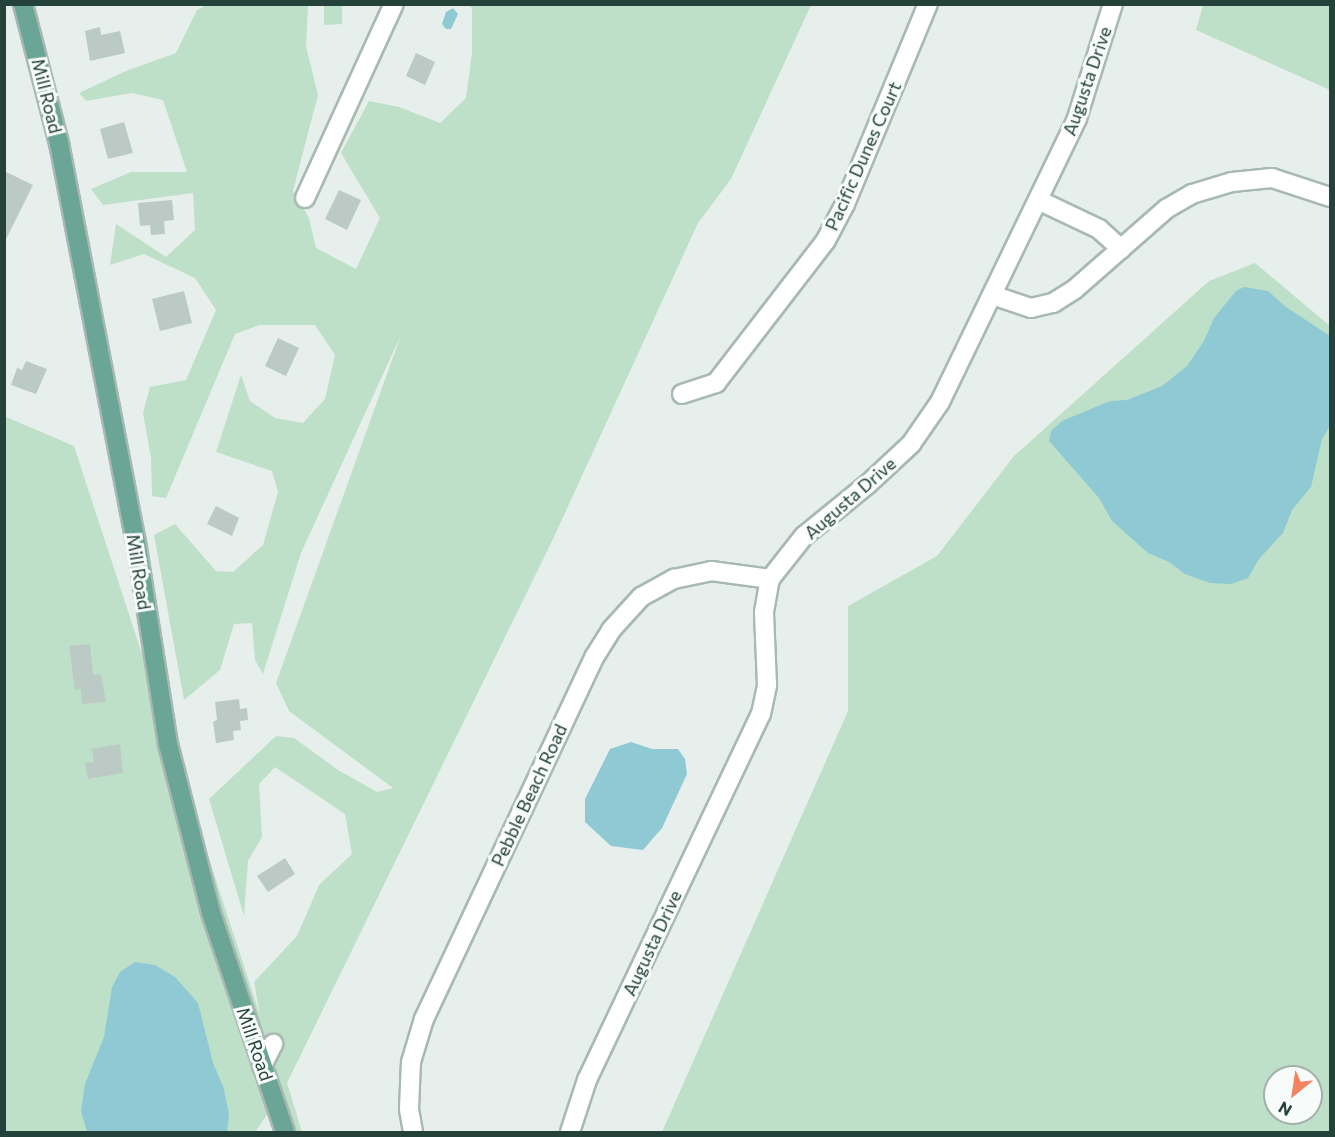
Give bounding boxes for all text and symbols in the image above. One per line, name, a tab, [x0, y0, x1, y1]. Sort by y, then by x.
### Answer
street label: Augusta Drive	[1058, 24, 1116, 138]
street label: Mill Road	[27, 56, 67, 136]
street label: Pacific Dunes Court	[820, 78, 906, 234]
street label: Augusta Drive	[800, 452, 900, 544]
street label: Mill Road	[122, 533, 156, 611]
street label: Pebble Beach Road	[487, 720, 571, 870]
street label: Augusta Drive	[618, 887, 686, 999]
street label: Mill Road	[232, 1004, 278, 1084]
north arrow	[1263, 1065, 1323, 1125]
text: N	[1275, 1098, 1295, 1121]

